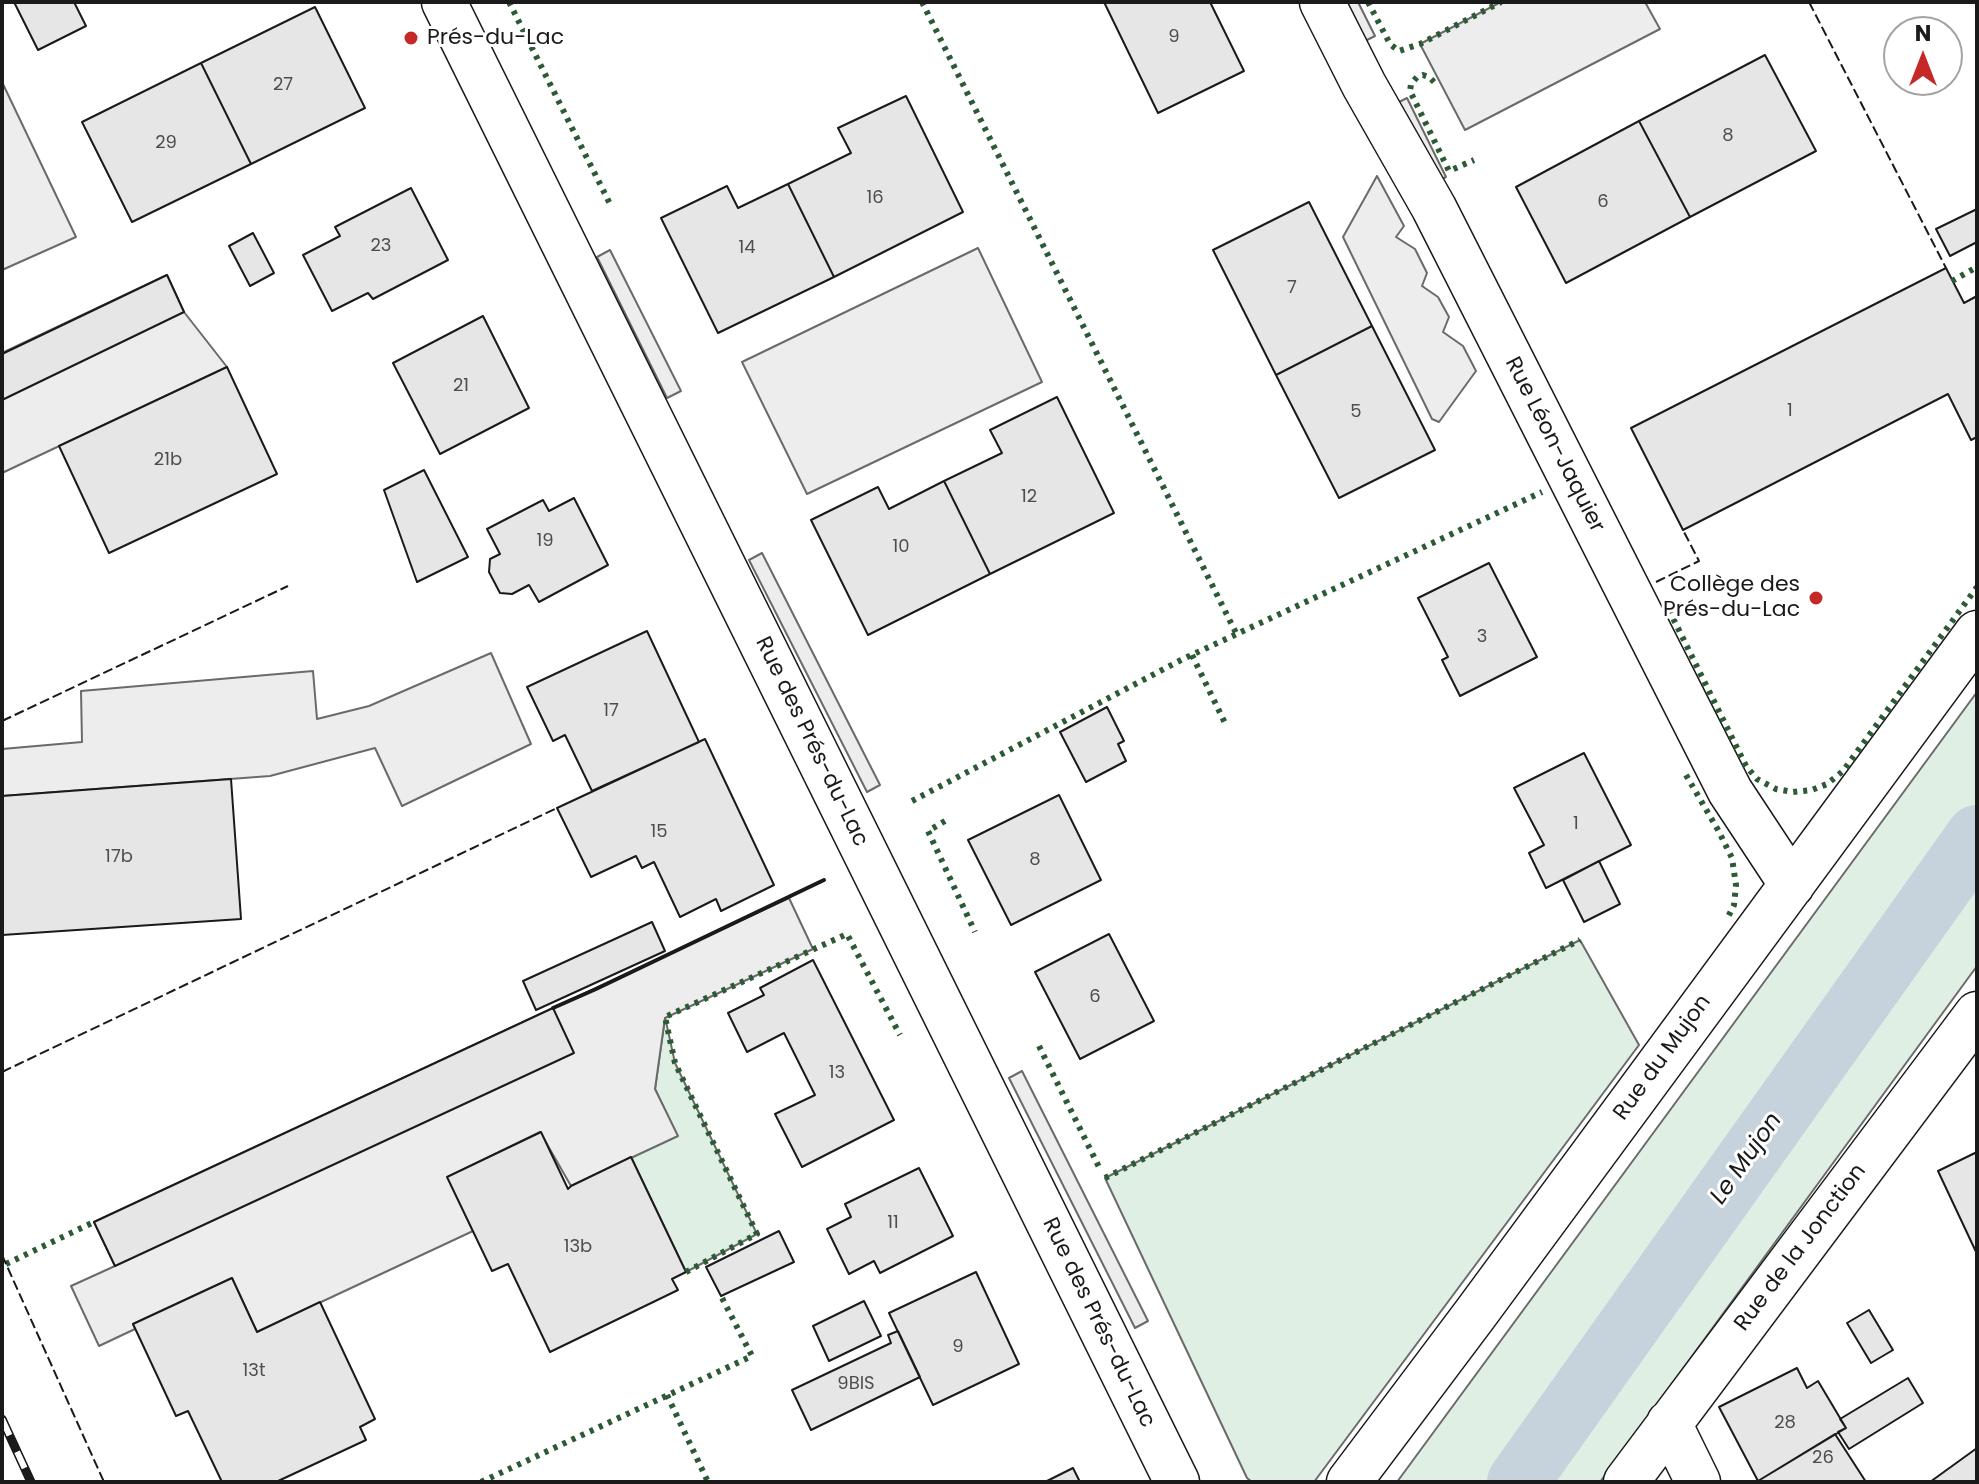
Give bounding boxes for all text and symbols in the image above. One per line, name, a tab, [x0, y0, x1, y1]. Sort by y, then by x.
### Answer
north arrow	[1883, 16, 1963, 96]
text: N	[1915, 18, 1931, 49]
place label: Prés-du-Lac	[427, 25, 564, 51]
house number: 9	[1168, 26, 1180, 48]
marker: Prés-du-Lac	[402, 29, 420, 47]
house number: 27	[273, 74, 293, 96]
house number: 8	[1722, 125, 1734, 147]
house number: 29	[155, 132, 177, 154]
house number: 16	[866, 187, 884, 209]
house number: 6	[1597, 191, 1609, 213]
house number: 23	[371, 235, 391, 257]
house number: 14	[738, 237, 756, 259]
house number: 7	[1287, 277, 1297, 299]
street label: Rue Léon-Jaquier	[1498, 353, 1610, 537]
house number: 21	[453, 375, 469, 397]
house number: 1	[1787, 400, 1793, 422]
house number: 5	[1350, 401, 1362, 423]
house number: 21b	[154, 449, 182, 471]
house number: 12	[1021, 486, 1037, 508]
house number: 19	[536, 530, 554, 552]
house number: 10	[892, 536, 910, 558]
place label: Collège des Prés-du-Lac	[1663, 572, 1800, 624]
marker: Collège des Prés-du-Lac	[1807, 589, 1825, 607]
house number: 3	[1477, 626, 1487, 648]
street label: Rue des Prés-du-Lac	[749, 633, 873, 851]
house number: 17	[603, 700, 619, 722]
house number: 1	[1573, 813, 1579, 835]
house number: 15	[650, 821, 668, 843]
house number: 17b	[105, 846, 133, 868]
house number: 8	[1029, 849, 1041, 871]
house number: 6	[1089, 986, 1101, 1008]
street label: Rue du Mujon	[1609, 990, 1717, 1126]
house number: 13	[829, 1062, 845, 1084]
water label: Le Mujon	[1705, 1108, 1789, 1210]
street label: Rue de la Jonction	[1730, 1159, 1872, 1337]
house number: 11	[887, 1212, 899, 1234]
street label: Rue des Prés-du-Lac	[1036, 1214, 1160, 1432]
house number: 13b	[564, 1236, 592, 1258]
house number: 9	[952, 1336, 964, 1358]
house number: 13t	[243, 1360, 265, 1382]
house number: 9BIS	[837, 1373, 875, 1395]
house number: 28	[1774, 1412, 1796, 1434]
house number: 26	[1812, 1447, 1834, 1469]

